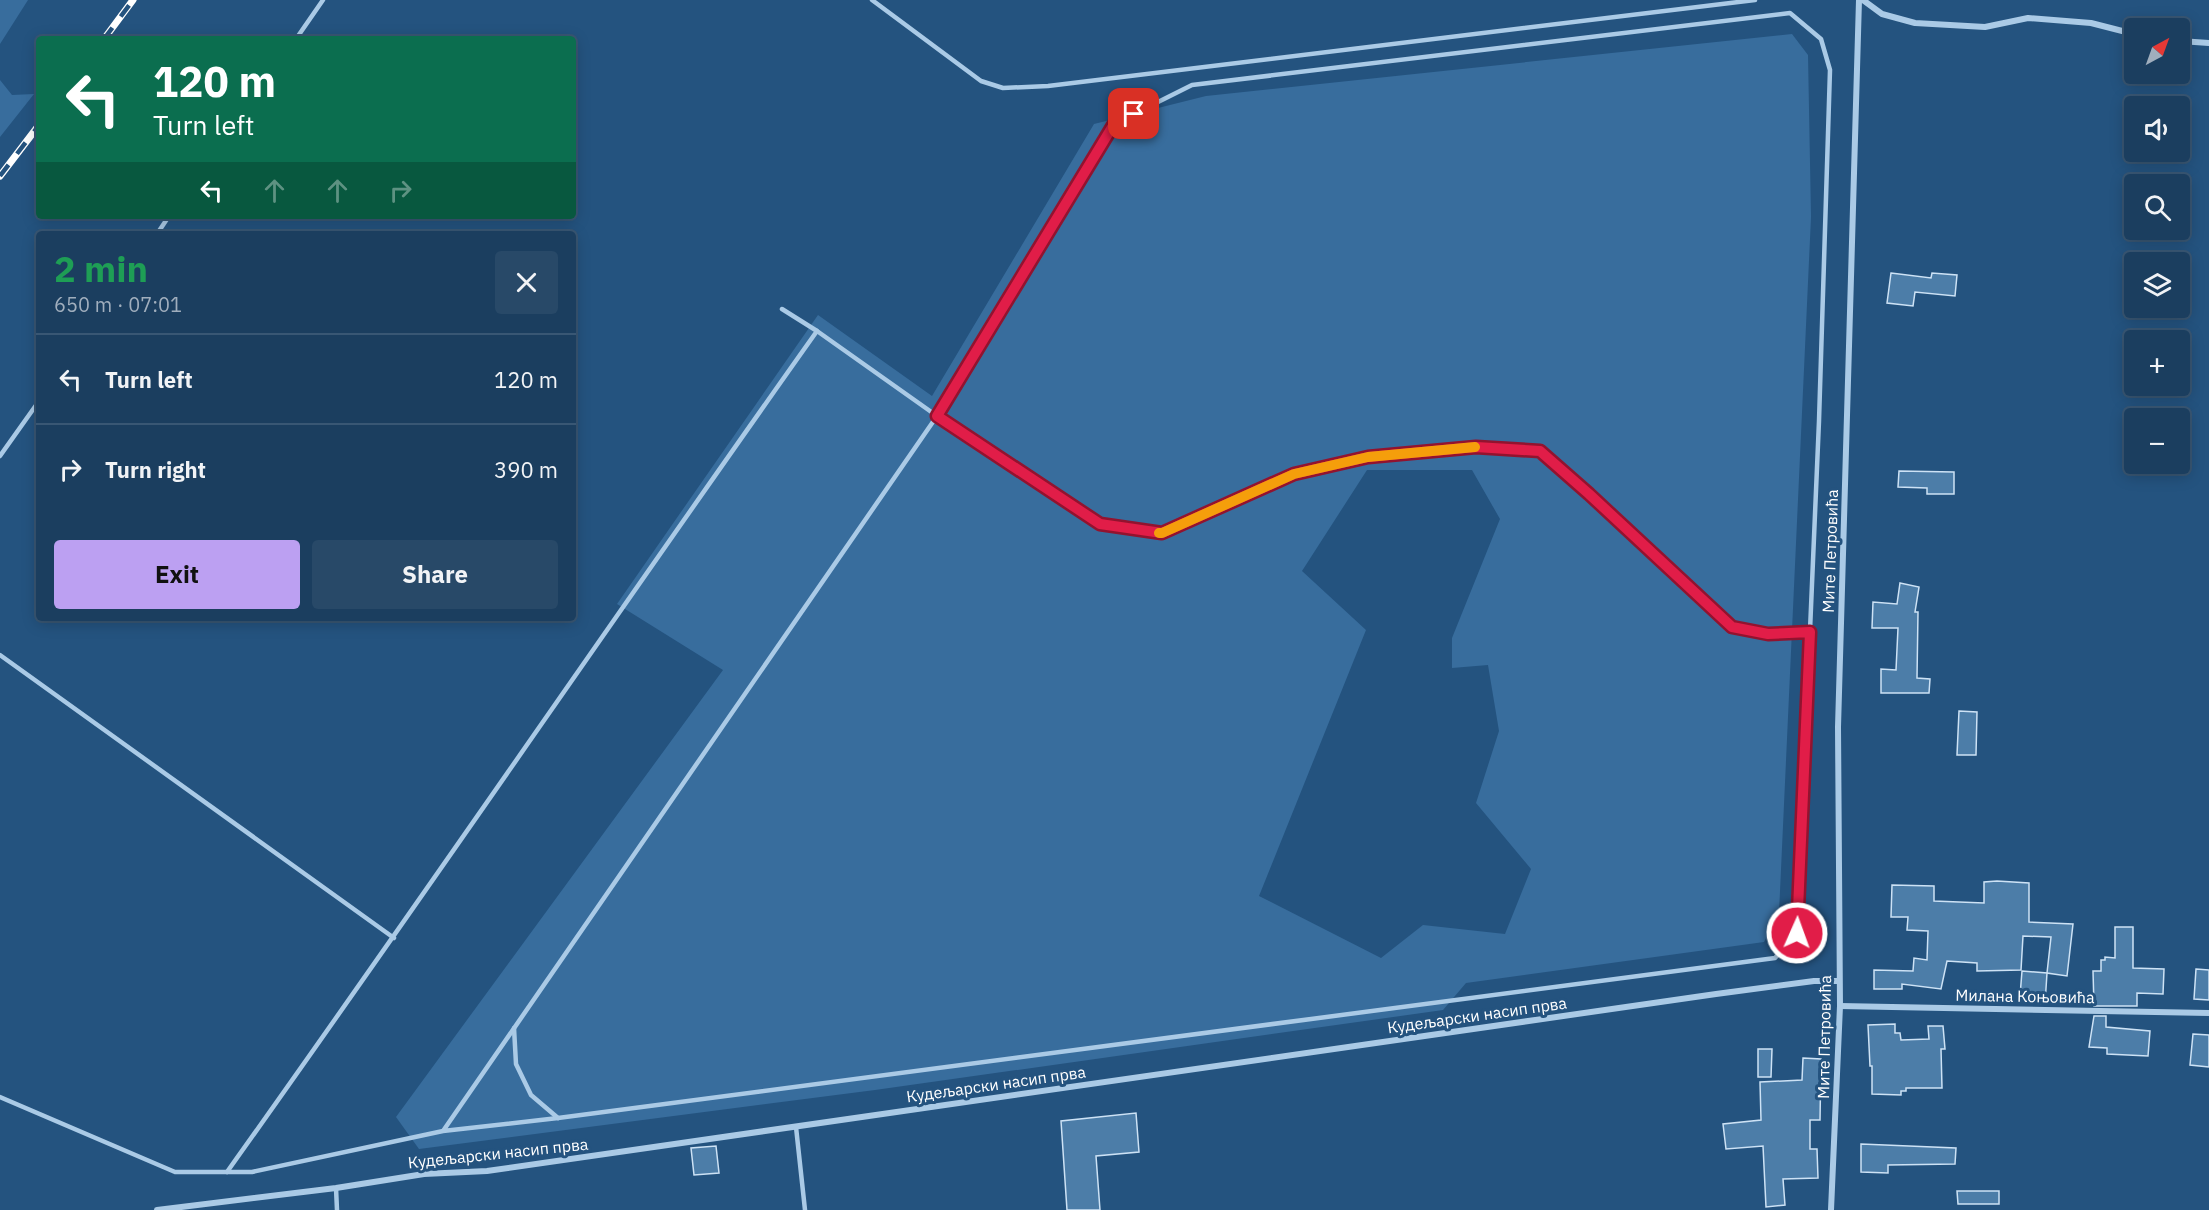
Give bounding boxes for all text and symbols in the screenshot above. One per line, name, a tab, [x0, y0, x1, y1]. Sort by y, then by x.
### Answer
north arrow	[2124, 18, 2190, 84]
map controls	[2124, 18, 2190, 474]
text: 120 m	[153, 54, 276, 109]
icon: left	[54, 60, 132, 138]
pin	[1108, 88, 1159, 139]
button: sound	[2124, 96, 2190, 162]
icon: arrive	[1117, 97, 1150, 130]
text: Turn left	[153, 107, 254, 142]
icon: left	[195, 174, 228, 207]
icon: ahead	[258, 174, 291, 207]
icon: ahead	[321, 174, 354, 207]
icon: right	[384, 174, 417, 207]
button: search	[2124, 174, 2190, 240]
text: 2 min	[54, 245, 148, 292]
button: close	[495, 251, 558, 314]
button: layers	[2124, 252, 2190, 318]
text: 650 m · 07:01	[54, 291, 182, 318]
button: +	[2124, 330, 2190, 396]
icon: left	[54, 363, 87, 396]
text: Turn left	[105, 365, 193, 394]
text: 120 m	[494, 365, 558, 394]
button: −	[2124, 408, 2190, 474]
icon: right	[54, 453, 87, 486]
text: Turn right	[105, 455, 206, 484]
text: 390 m	[494, 455, 558, 484]
street label: Мите Петровића	[1818, 488, 1842, 613]
button: Exit	[54, 540, 300, 609]
button: Share	[312, 540, 558, 609]
position arrow	[1765, 901, 1829, 965]
street label: Мите Петровића	[1813, 975, 1835, 1099]
street label: Милана Коњовића	[1955, 985, 2095, 1007]
street label: Кудељарски насип прва	[1386, 992, 1569, 1038]
street label: Кудељарски насип прва	[905, 1061, 1088, 1107]
street label: Кудељарски насип прва	[407, 1134, 590, 1172]

